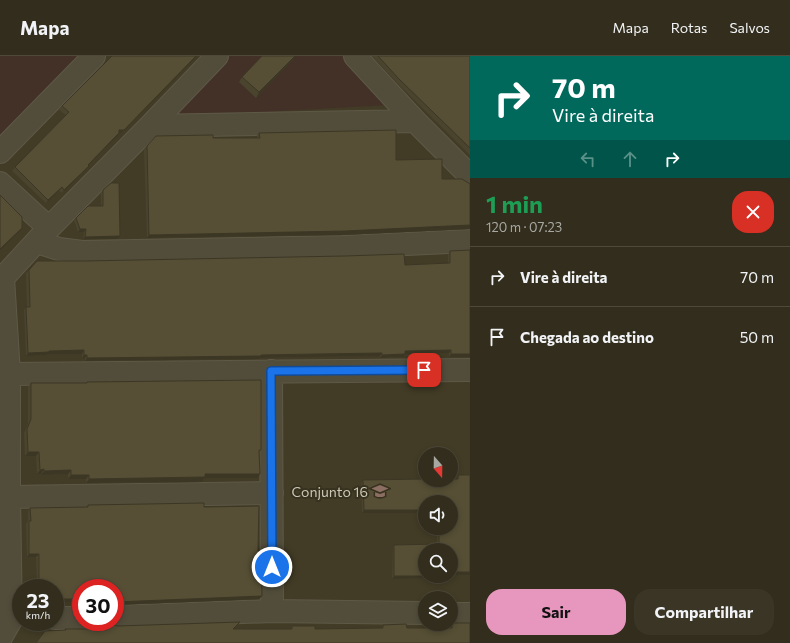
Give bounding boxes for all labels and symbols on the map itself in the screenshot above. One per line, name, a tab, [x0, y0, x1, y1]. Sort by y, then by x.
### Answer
pin	[407, 353, 441, 387]
north arrow	[418, 447, 458, 487]
school or university icon: Conjunto 16	[371, 482, 389, 500]
place label: Conjunto 16	[291, 483, 368, 500]
position arrow	[251, 546, 293, 588]
speed limit sign: 30	[72, 579, 124, 631]

